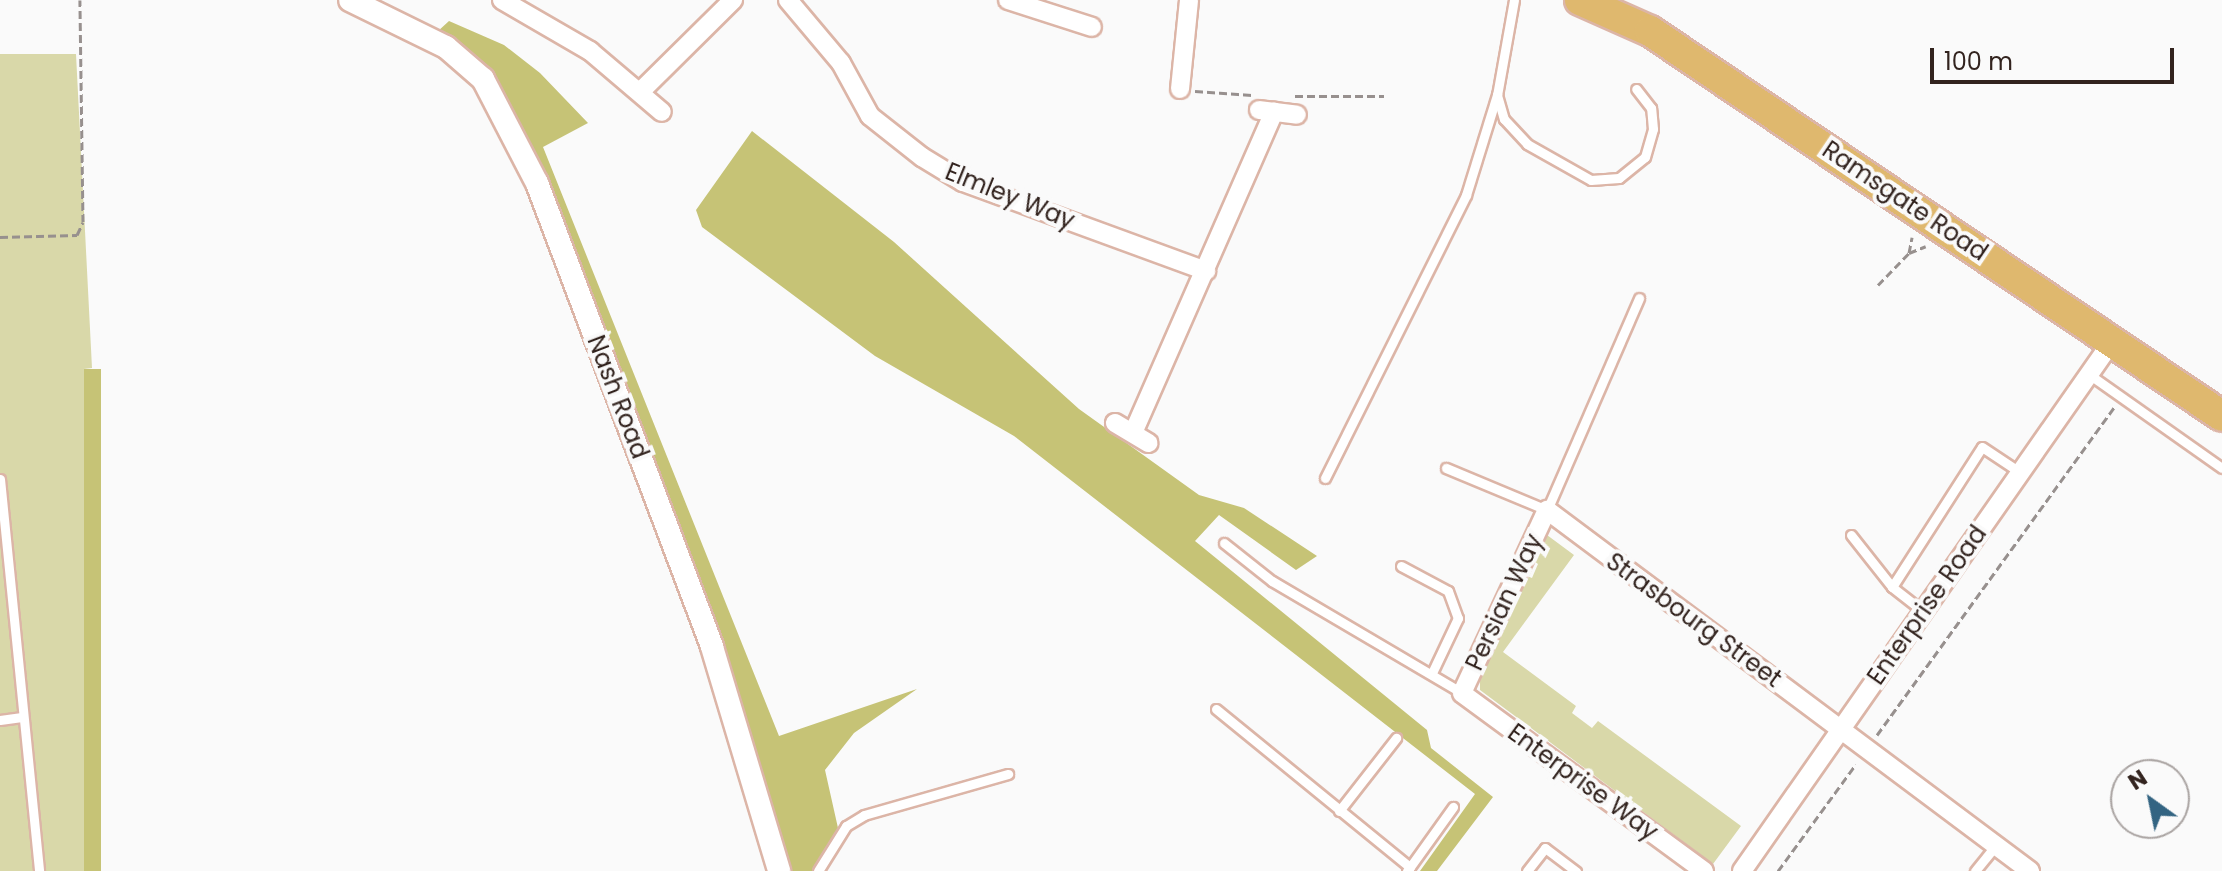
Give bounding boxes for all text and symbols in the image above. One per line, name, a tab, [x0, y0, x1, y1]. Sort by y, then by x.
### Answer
scale bar	[1934, 32, 2178, 82]
text: 100 m	[1944, 45, 2013, 78]
street label: Ramsgate Road	[1817, 135, 1993, 267]
street label: Elmley Way	[941, 157, 1079, 235]
street label: Nash Road	[581, 331, 655, 463]
street label: Enterprise Road	[1861, 520, 1993, 690]
street label: Persian Way	[1460, 529, 1548, 675]
street label: Strasbourg Street	[1601, 547, 1787, 693]
street label: Enterprise Way	[1502, 718, 1664, 846]
north arrow	[2110, 759, 2190, 839]
text: N	[2122, 763, 2153, 798]

